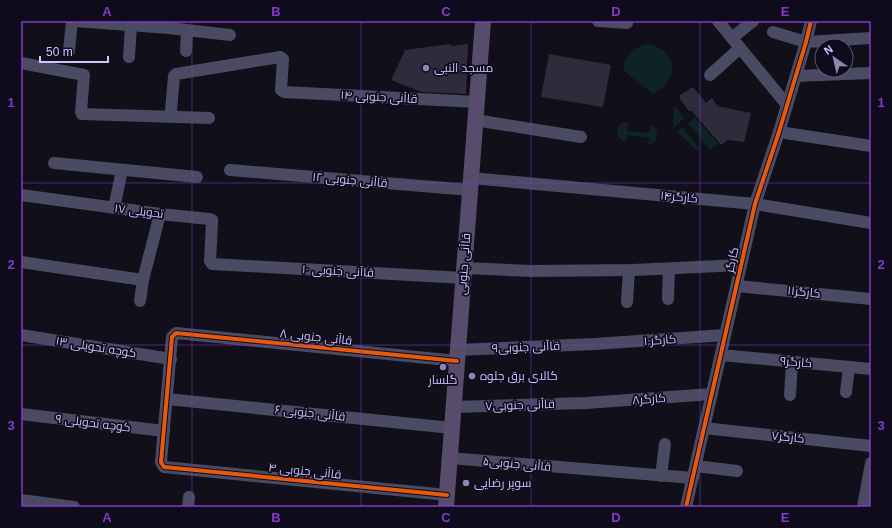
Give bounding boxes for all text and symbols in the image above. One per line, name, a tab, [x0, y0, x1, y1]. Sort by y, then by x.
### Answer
text: A	[102, 4, 112, 19]
text: B	[271, 4, 281, 19]
text: C	[441, 4, 451, 19]
text: D	[611, 4, 621, 19]
text: E	[781, 4, 790, 19]
scale bar	[40, 38, 108, 64]
north arrow	[814, 38, 854, 78]
text: N	[822, 42, 835, 57]
text: 50 m	[46, 45, 73, 59]
place label: مسجد النبی	[434, 61, 493, 75]
marker: مسجد النبی	[421, 63, 431, 73]
street label: قاآنی جنوبی ۱۴	[340, 88, 418, 106]
text: 1	[7, 95, 15, 110]
text: 1	[877, 95, 885, 110]
street label: قاآنی جنوبی ۱۲	[312, 170, 388, 190]
street label: کارگر۱۴	[660, 188, 698, 206]
street label: تحویلی ۱۷	[114, 201, 165, 221]
street label: قاآنی جنوبی	[455, 233, 473, 295]
street label: کارگر	[722, 246, 742, 275]
text: 2	[7, 257, 15, 272]
text: 2	[877, 257, 885, 272]
street label: قاآنی جنوبی ۱۰	[302, 262, 374, 280]
street label: کارگر۱۱	[787, 283, 821, 301]
street label: قاآنی جنوبی ۸	[279, 326, 353, 348]
street label: کارگر۱۰	[643, 332, 677, 348]
street label: کوچه تحویلی ۱۳	[54, 334, 137, 362]
street label: قاآنی جنوبی۹	[492, 339, 560, 355]
street label: کارگر۹	[779, 354, 813, 370]
marker: گلسار	[438, 362, 448, 372]
place label: کالای برق جلوه	[480, 369, 558, 383]
marker: کالای برق جلوه	[467, 371, 477, 381]
place label: گلسار	[428, 373, 457, 387]
street label: کارگر۸	[632, 391, 666, 407]
street label: قاآنی جنوبی۷	[485, 397, 555, 413]
street label: قاآنی جنوبی ۶	[274, 402, 346, 424]
street label: کوچه تحویلی ۹	[54, 411, 131, 437]
text: 3	[7, 418, 15, 433]
text: 3	[877, 418, 885, 433]
street label: کارگر۷	[771, 428, 805, 446]
street label: قاآنی جنوبی۵	[482, 454, 552, 474]
street label: قاآنی جنوبی ۴	[268, 460, 342, 482]
place label: سوپر رضایی	[474, 476, 531, 492]
marker: سوپر رضایی	[461, 478, 471, 488]
text: A	[102, 510, 112, 525]
text: B	[271, 510, 281, 525]
text: C	[441, 510, 451, 525]
text: D	[611, 510, 621, 525]
text: E	[781, 510, 790, 525]

